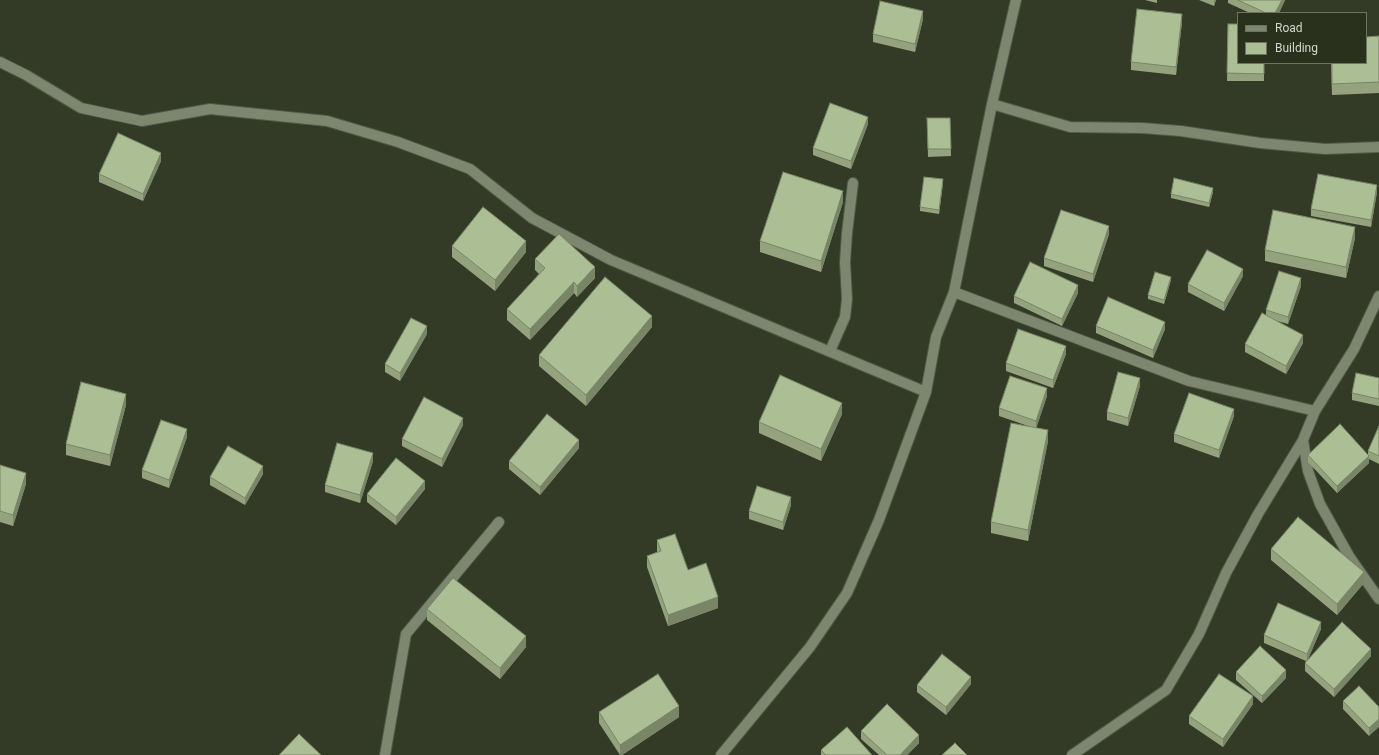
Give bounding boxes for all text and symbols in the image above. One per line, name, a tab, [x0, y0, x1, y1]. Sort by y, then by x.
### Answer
legend	[1237, 12, 1367, 64]
text: Road	[1275, 21, 1303, 35]
text: Building	[1275, 41, 1318, 55]

